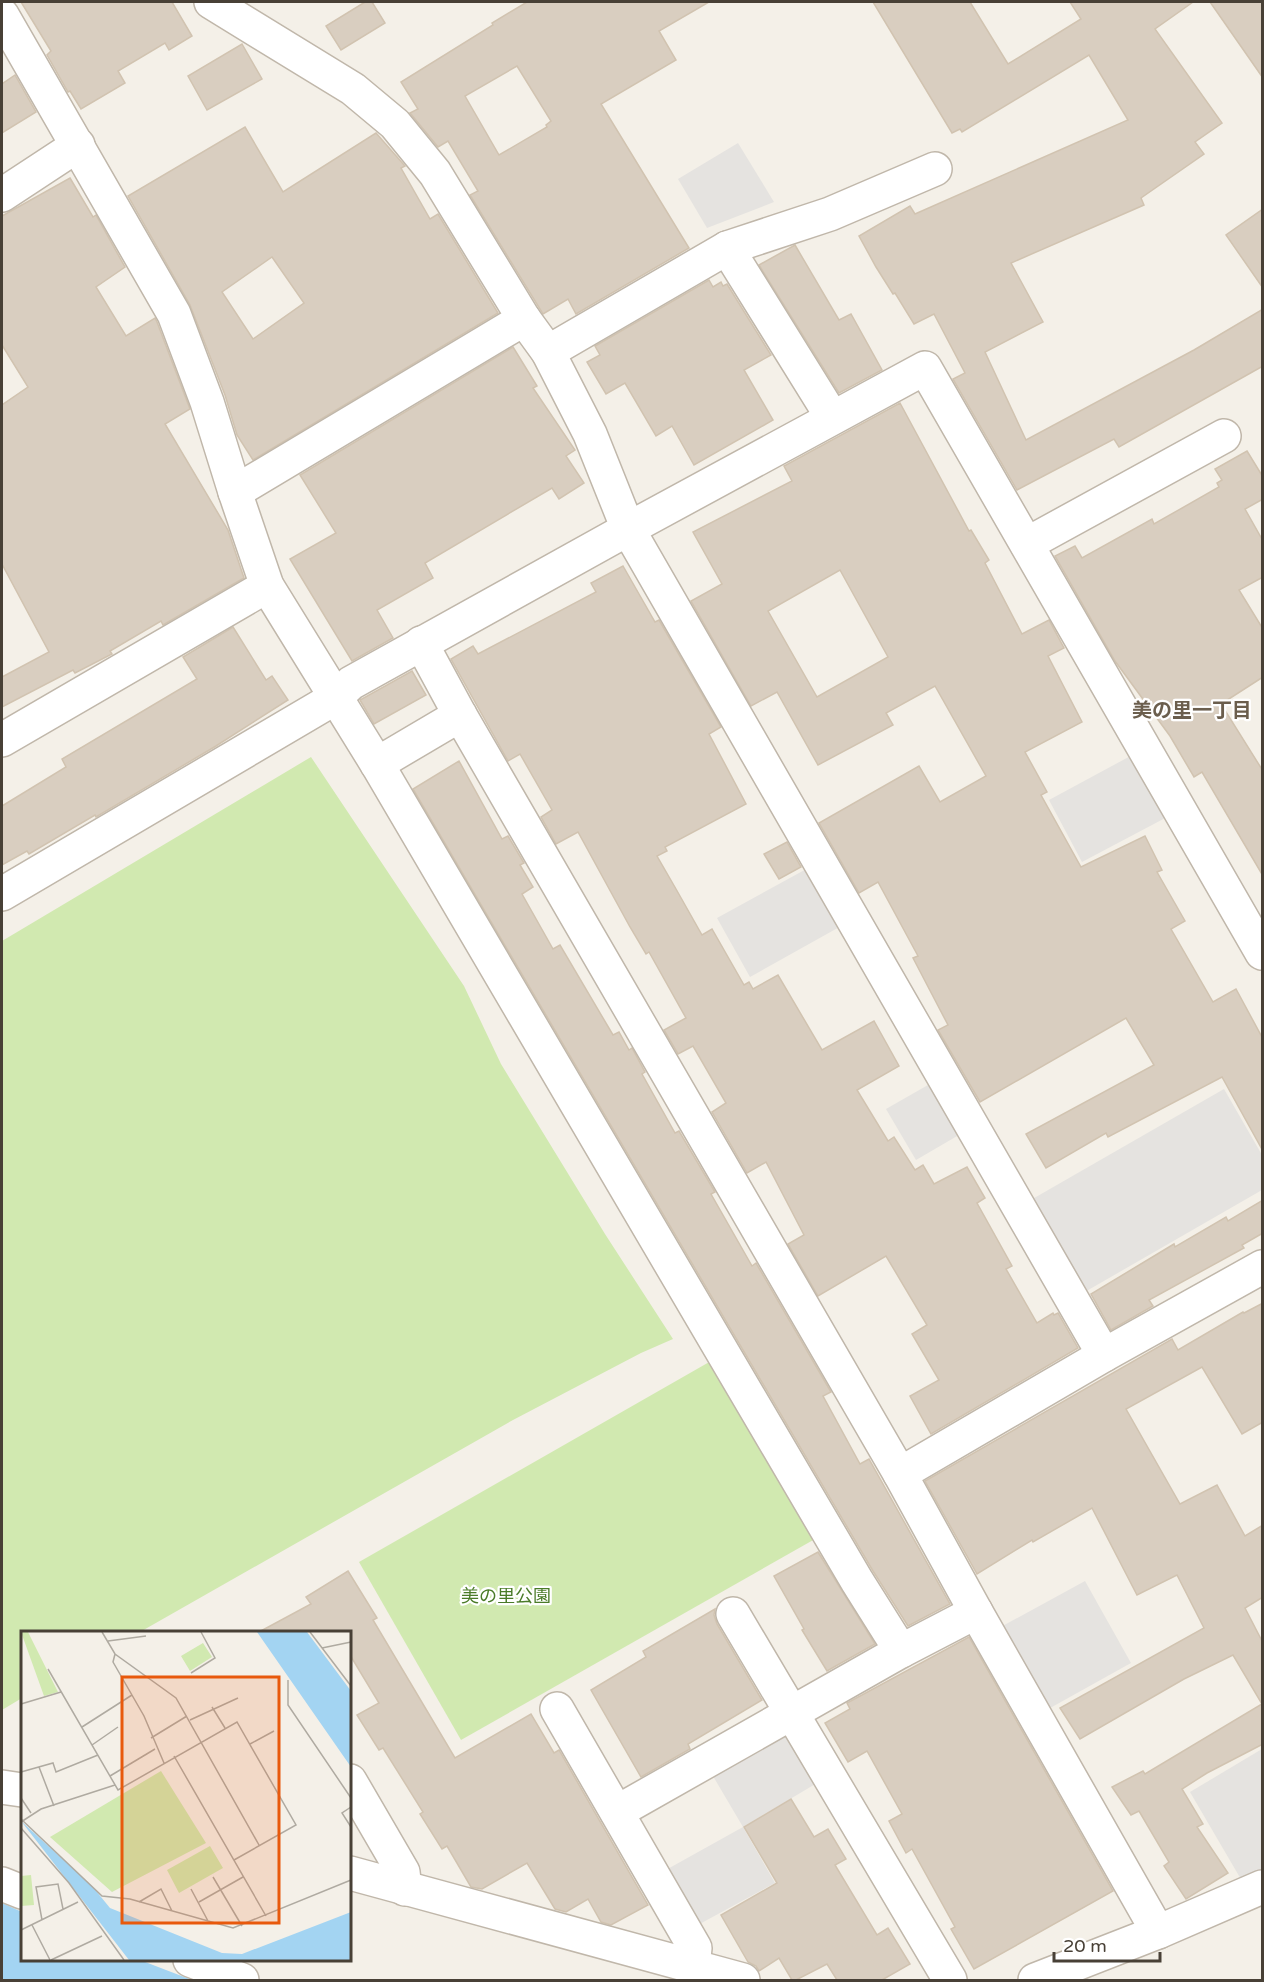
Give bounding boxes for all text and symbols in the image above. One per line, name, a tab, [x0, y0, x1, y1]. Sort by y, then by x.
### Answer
district label: 美の里一丁目	[1132, 699, 1252, 723]
park label: 美の里公園	[461, 1585, 551, 1607]
inset map	[21, 1631, 351, 1961]
scale bar	[1054, 1925, 1160, 1963]
text: 20 m	[1063, 1935, 1107, 1957]

